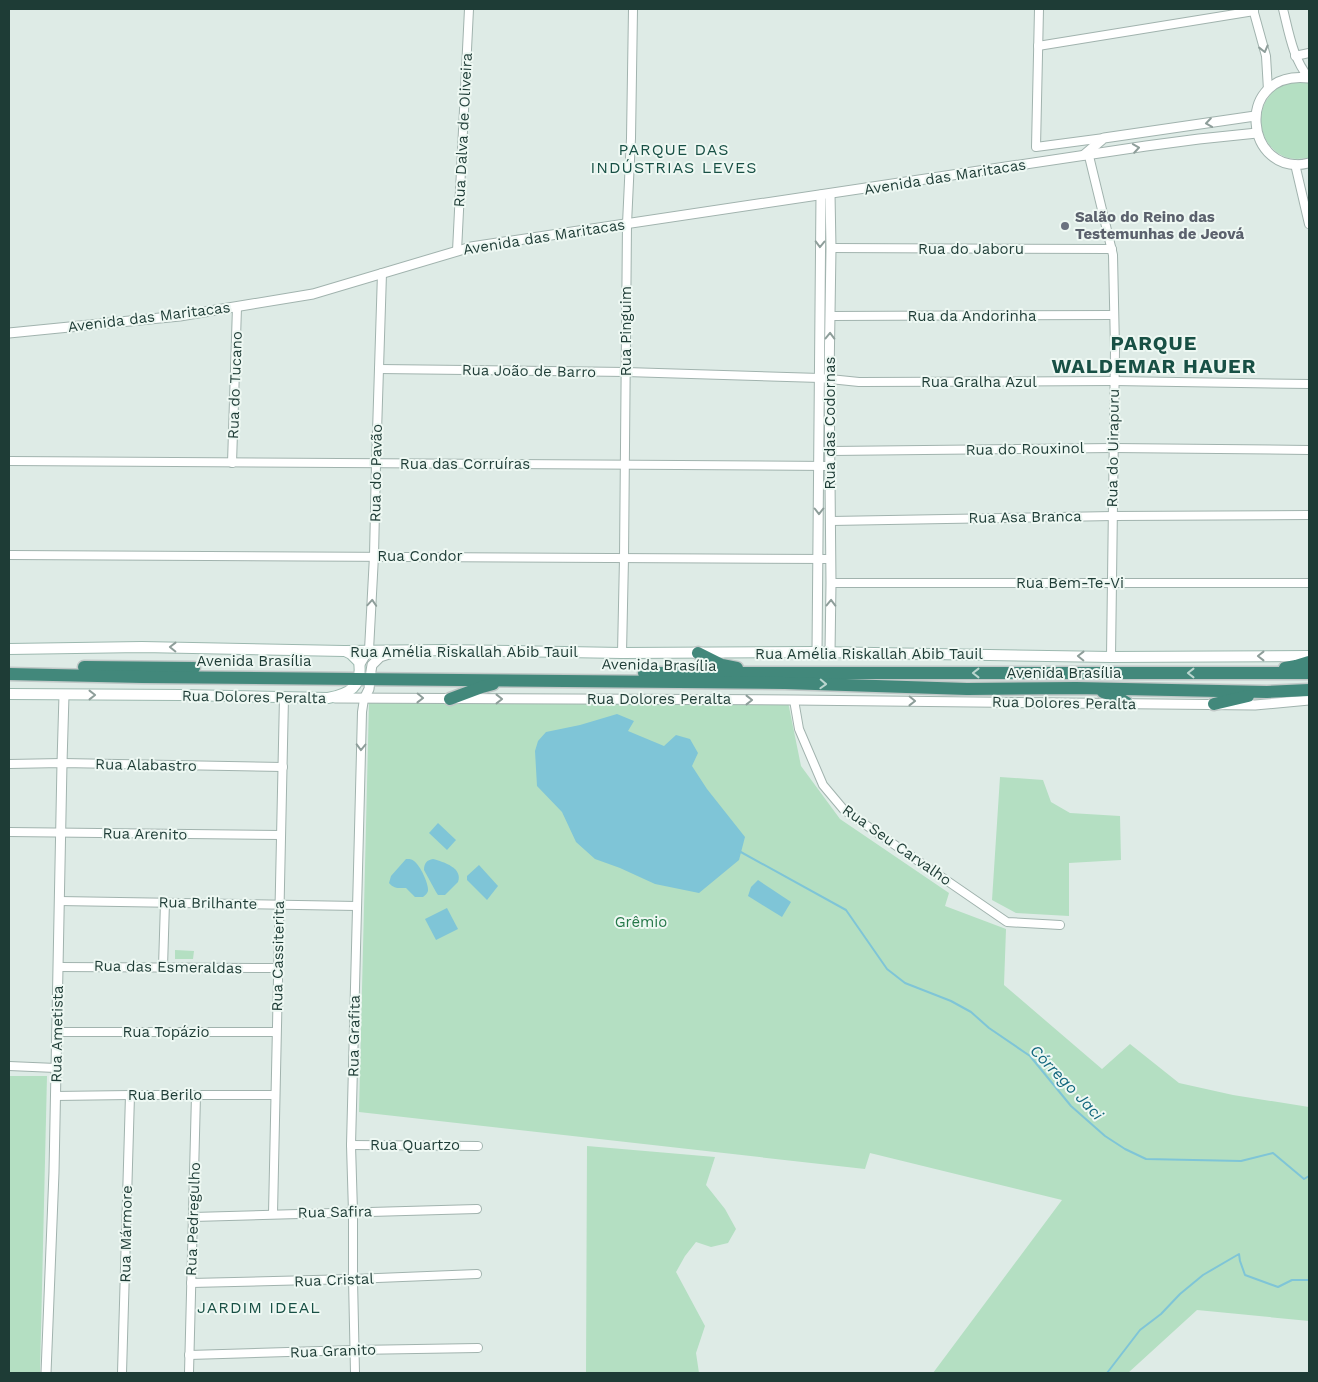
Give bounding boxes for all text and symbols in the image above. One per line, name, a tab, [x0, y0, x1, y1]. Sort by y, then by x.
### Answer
one-way arrow	[1258, 44, 1269, 53]
street label: Rua Dalva de Oliveira	[450, 52, 476, 208]
one-way arrow	[1204, 117, 1212, 128]
district label: PARQUE DAS INDÚSTRIAS LEVES	[591, 140, 757, 177]
one-way arrow	[1132, 143, 1141, 153]
street label: Avenida das Maritacas	[863, 155, 1027, 199]
place label: Salão do Reino das Testemunhas de Jeová	[1075, 208, 1244, 243]
street label: Avenida das Maritacas	[462, 215, 626, 259]
marker: Salão do Reino das Testemunhas de Jeová	[1059, 220, 1071, 232]
one-way arrow	[815, 240, 825, 248]
street label: Rua do Jaboru	[918, 240, 1024, 258]
street label: Rua Pinguim	[617, 286, 635, 376]
street label: Avenida das Maritacas	[67, 298, 231, 336]
street label: Rua da Andorinha	[907, 307, 1037, 325]
street label: Rua do Tucano	[224, 331, 246, 439]
district label: PARQUE WALDEMAR HAUER	[1051, 331, 1257, 378]
one-way arrow	[825, 332, 835, 340]
street label: Rua das Codornas	[821, 357, 839, 489]
street label: Rua João de Barro	[462, 361, 596, 381]
street label: Rua Gralha Azul	[921, 373, 1037, 391]
street label: Rua do Uirapuru	[1103, 388, 1123, 508]
street label: Rua do Pavão	[366, 424, 386, 522]
street label: Rua do Rouxinol	[966, 439, 1085, 459]
street label: Rua das Corruíras	[400, 455, 530, 473]
street label: Rua Asa Branca	[968, 507, 1082, 527]
one-way arrow	[814, 508, 824, 516]
street label: Rua Condor	[377, 547, 463, 565]
street label: Rua Bem-Te-Vi	[1016, 574, 1124, 592]
one-way arrow	[366, 599, 377, 607]
one-way arrow	[826, 599, 836, 607]
one-way arrow	[169, 642, 177, 653]
street label: Rua Amélia Riskallah Abib Tauil	[350, 643, 578, 661]
street label: Rua Amélia Riskallah Abib Tauil	[755, 645, 983, 663]
one-way arrow	[1076, 651, 1084, 661]
one-way arrow	[1256, 651, 1264, 661]
street label: Avenida Brasília	[197, 652, 312, 670]
street label: Avenida Brasília	[601, 655, 717, 675]
street label: Avenida Brasília	[1007, 664, 1122, 682]
one-way arrow	[971, 668, 979, 678]
one-way arrow	[1186, 668, 1194, 678]
one-way arrow	[819, 679, 827, 689]
street label: Rua Dolores Peralta	[182, 687, 327, 707]
one-way arrow	[89, 690, 97, 700]
street label: Rua Dolores Peralta	[587, 690, 732, 708]
one-way arrow	[416, 693, 424, 703]
street label: Rua Dolores Peralta	[992, 693, 1137, 713]
one-way arrow	[496, 694, 503, 704]
one-way arrow	[746, 695, 753, 705]
one-way arrow	[908, 696, 916, 706]
one-way arrow	[356, 744, 367, 752]
street label: Rua Alabastro	[95, 755, 197, 775]
street label: Rua Seu Carvalho	[839, 801, 955, 889]
street label: Rua Arenito	[102, 824, 188, 844]
street label: Rua Brilhante	[158, 893, 258, 913]
street label: Rua Cassiterita	[268, 900, 288, 1012]
park label: Grêmio	[615, 913, 667, 931]
street label: Rua das Esmeraldas	[94, 957, 242, 977]
street label: Rua Ametista	[47, 985, 67, 1083]
street label: Rua Grafita	[344, 994, 364, 1077]
street label: Rua Topázio	[122, 1023, 210, 1041]
water label: Córrego Jaci	[1026, 1041, 1108, 1124]
street label: Rua Berilo	[128, 1086, 202, 1104]
street label: Rua Quartzo	[370, 1136, 460, 1154]
street label: Rua Pedregulho	[182, 1162, 204, 1276]
street label: Rua Mármore	[116, 1185, 136, 1283]
street label: Rua Safira	[298, 1202, 373, 1222]
street label: Rua Cristal	[294, 1270, 375, 1290]
district label: JARDIM IDEAL	[197, 1298, 321, 1317]
street label: Rua Granito	[290, 1341, 376, 1361]

